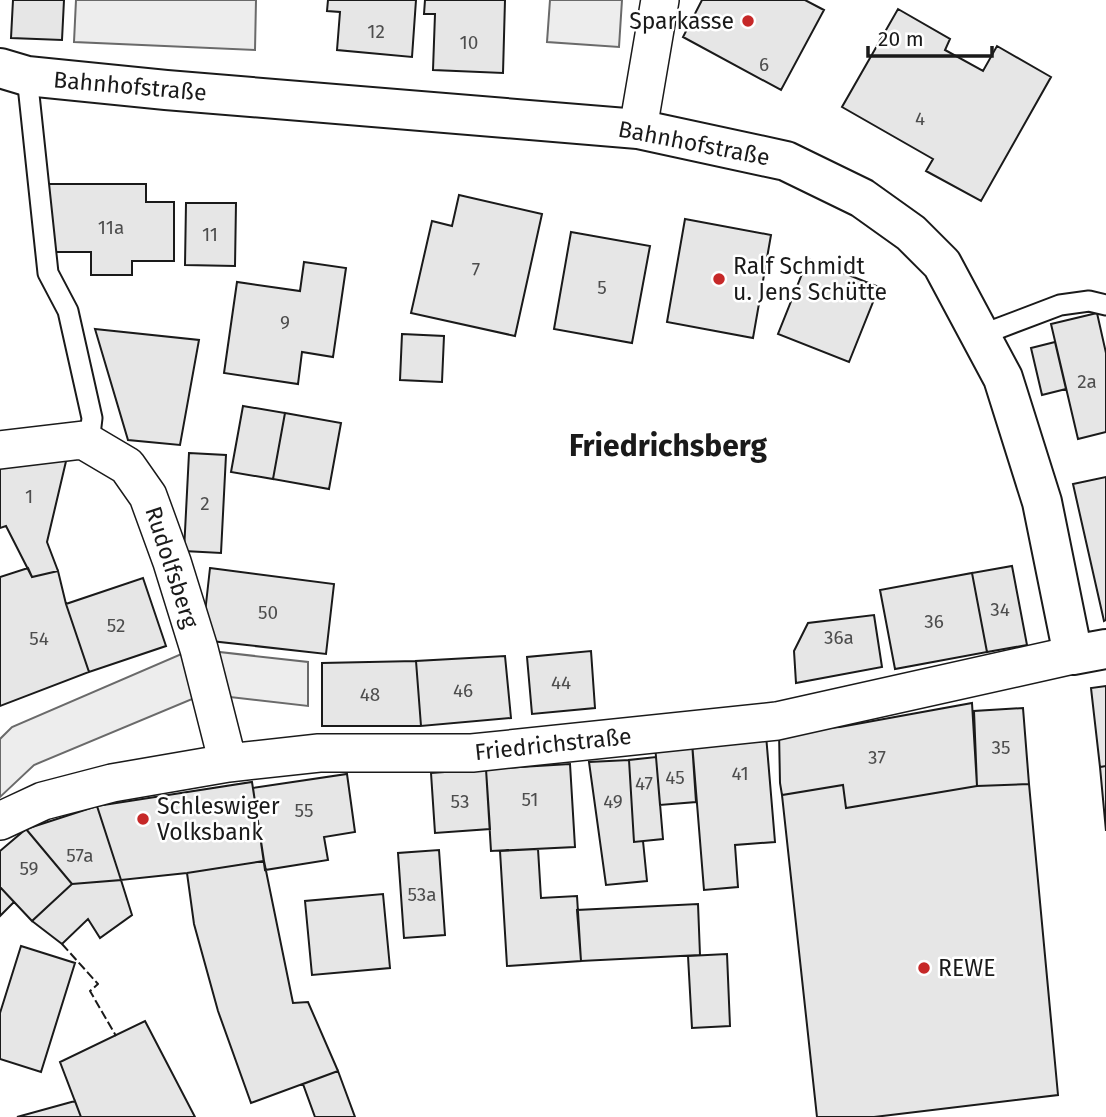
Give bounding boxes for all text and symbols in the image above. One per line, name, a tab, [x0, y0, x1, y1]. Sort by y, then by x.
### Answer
place label: Sparkasse	[629, 7, 734, 35]
marker: Sparkasse	[740, 13, 756, 29]
scale bar	[868, 14, 992, 58]
house number: 12	[367, 20, 385, 43]
text: 20 m	[878, 26, 924, 52]
house number: 10	[460, 31, 478, 54]
house number: 6	[759, 53, 769, 76]
street label: Bahnhofstraße	[52, 65, 208, 107]
house number: 4	[915, 107, 925, 130]
street label: Bahnhofstraße	[616, 115, 772, 171]
house number: 11a	[98, 216, 124, 239]
house number: 11	[202, 223, 218, 246]
place label: Ralf Schmidt u. Jens Schütte	[733, 252, 887, 306]
house number: 7	[472, 258, 480, 281]
marker: Ralf Schmidt u. Jens Schütte	[711, 271, 727, 287]
house number: 5	[597, 276, 607, 299]
house number: 9	[280, 311, 290, 334]
house number: 2a	[1077, 370, 1097, 393]
district label: Friedrichsberg	[569, 428, 767, 464]
house number: 1	[25, 485, 33, 508]
house number: 2	[200, 492, 210, 515]
street label: Rudolfsberg	[139, 503, 205, 631]
house number: 34	[990, 598, 1010, 621]
house number: 50	[258, 601, 278, 624]
house number: 36	[924, 610, 944, 633]
house number: 52	[107, 614, 125, 637]
house number: 36a	[824, 626, 854, 649]
house number: 54	[29, 627, 49, 650]
house number: 44	[551, 671, 571, 694]
house number: 46	[453, 679, 473, 702]
house number: 48	[360, 683, 380, 706]
street label: Friedrichstraße	[473, 722, 633, 766]
house number: 35	[991, 736, 1011, 759]
house number: 37	[868, 746, 886, 769]
house number: 41	[731, 762, 749, 785]
house number: 45	[665, 766, 685, 789]
house number: 47	[635, 772, 653, 795]
house number: 51	[522, 788, 538, 811]
house number: 53	[451, 790, 469, 813]
house number: 49	[603, 790, 623, 813]
place label: Schleswiger Volksbank	[157, 792, 280, 846]
house number: 55	[295, 799, 313, 822]
marker: Schleswiger Volksbank	[135, 811, 151, 827]
house number: 57a	[66, 844, 94, 867]
house number: 59	[19, 857, 39, 880]
house number: 53a	[407, 883, 437, 906]
place label: REWE	[938, 954, 996, 982]
marker: REWE	[916, 960, 932, 976]

